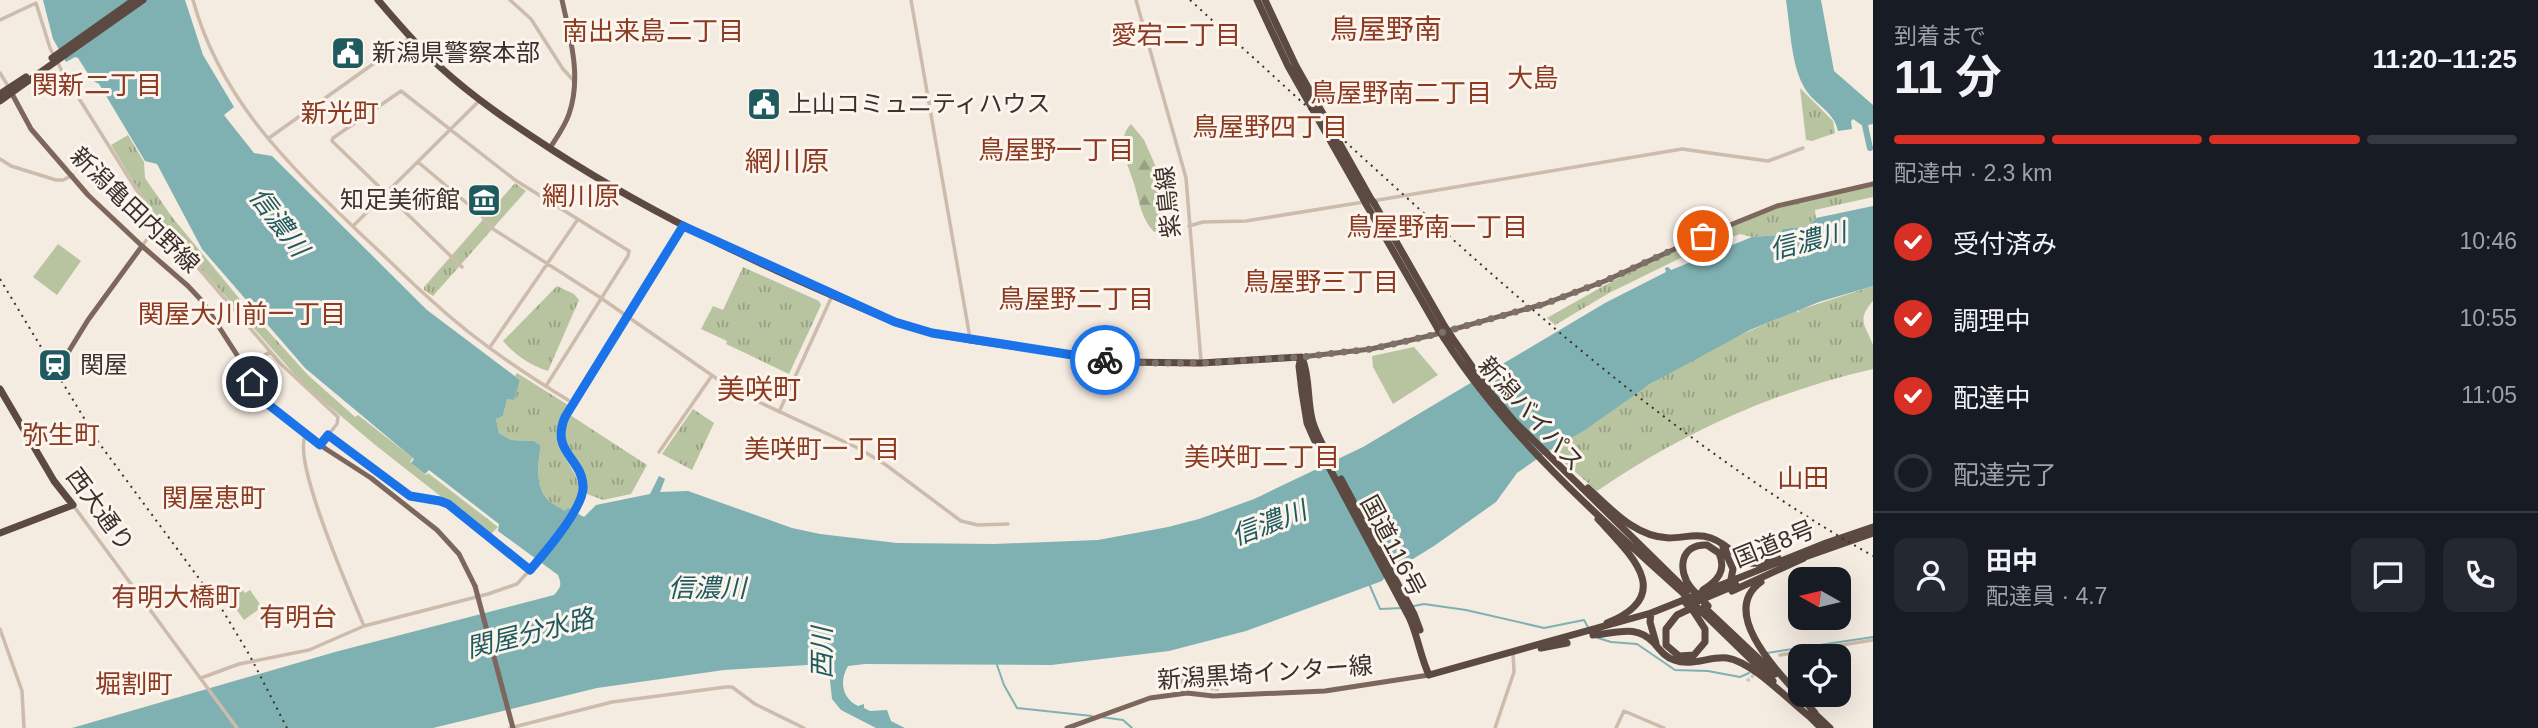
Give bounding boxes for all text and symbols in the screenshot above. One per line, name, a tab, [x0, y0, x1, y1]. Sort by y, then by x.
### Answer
district label: 鳥屋野南	[1330, 14, 1442, 45]
district label: 南出来島二丁目	[562, 16, 744, 46]
district label: 愛宕二丁目	[1111, 20, 1241, 50]
text: 到着まで	[1894, 23, 1986, 49]
public building icon: 新潟県警察本部	[329, 34, 367, 72]
place label: 新潟県警察本部	[372, 39, 540, 66]
text: 11:20–11:25	[2372, 44, 2517, 74]
text: 11 分	[1894, 51, 2001, 103]
district label: 大島	[1507, 63, 1559, 93]
district label: 関新二丁目	[32, 70, 162, 100]
district label: 鳥屋野南二丁目	[1310, 78, 1492, 108]
public building icon: 上山コミュニティハウス	[745, 85, 783, 123]
place label: 上山コミュニティハウス	[788, 90, 1051, 117]
district label: 新光町	[301, 98, 379, 128]
district label: 鳥屋野四丁目	[1192, 112, 1348, 142]
district label: 鳥屋野一丁目	[978, 135, 1134, 165]
street label: 新潟亀田内野線	[66, 142, 205, 278]
district label: 網川原	[745, 146, 829, 177]
text: 配達中 · 2.3 km	[1894, 160, 2052, 186]
street label: 紫鳥線	[1150, 165, 1185, 239]
museum icon: 知足美術館	[465, 181, 503, 219]
district label: 網川原	[542, 181, 620, 211]
water label: 信濃川	[244, 182, 316, 265]
place label: 知足美術館	[340, 186, 460, 213]
pin	[1673, 206, 1733, 266]
district label: 鳥屋野南一丁目	[1346, 212, 1528, 242]
water label: 信濃川	[1767, 216, 1852, 265]
icon: bag	[1684, 217, 1722, 255]
icon: check	[1894, 223, 1932, 261]
text: 10:46	[2459, 228, 2517, 254]
text: 受付済み	[1953, 229, 2057, 259]
district label: 鳥屋野三丁目	[1243, 267, 1399, 297]
district label: 鳥屋野二丁目	[998, 284, 1154, 314]
district label: 関屋大川前一丁目	[138, 299, 346, 329]
icon: check	[1894, 300, 1932, 338]
text: 10:55	[2459, 305, 2517, 331]
text: 調理中	[1953, 306, 2031, 336]
courier	[1070, 325, 1140, 395]
icon: bike	[1086, 341, 1124, 379]
station icon: 関屋	[36, 346, 74, 384]
place label: 関屋	[80, 351, 128, 378]
street label: 新潟バイパス	[1473, 351, 1589, 476]
pin	[222, 352, 282, 412]
icon: home	[233, 363, 271, 401]
district label: 美咲町	[717, 374, 801, 405]
icon: check	[1894, 377, 1932, 415]
text: 11:05	[2461, 382, 2517, 408]
text: 配達中	[1953, 383, 2031, 413]
district label: 弥生町	[22, 420, 100, 450]
district label: 美咲町一丁目	[744, 434, 900, 464]
district label: 美咲町二丁目	[1184, 442, 1340, 472]
text: 配達完了	[1953, 460, 2057, 490]
street label: 西大通り	[61, 463, 140, 556]
district label: 山田	[1777, 463, 1829, 493]
district label: 関屋恵町	[162, 483, 266, 513]
street label: 国道116号	[1356, 491, 1431, 601]
water label: 信濃川	[1227, 494, 1314, 551]
street label: 国道8号	[1729, 515, 1818, 572]
button: person	[1894, 538, 1968, 612]
button: chat	[2351, 538, 2425, 612]
button: phone	[2443, 538, 2517, 612]
text: 田中	[1986, 546, 2038, 576]
north arrow	[1788, 567, 1852, 630]
map controls	[1788, 567, 1851, 707]
water label: 信濃川	[668, 573, 749, 603]
district label: 有明大橋町	[111, 582, 241, 612]
text: 配達員 · 4.7	[1986, 583, 2107, 609]
district label: 有明台	[259, 602, 337, 632]
water label: 関屋分水路	[463, 602, 599, 663]
water label: 西川	[807, 624, 837, 679]
button: locate	[1788, 644, 1851, 707]
street label: 新潟黒埼インター線	[1156, 652, 1374, 694]
district label: 堀割町	[95, 669, 173, 699]

